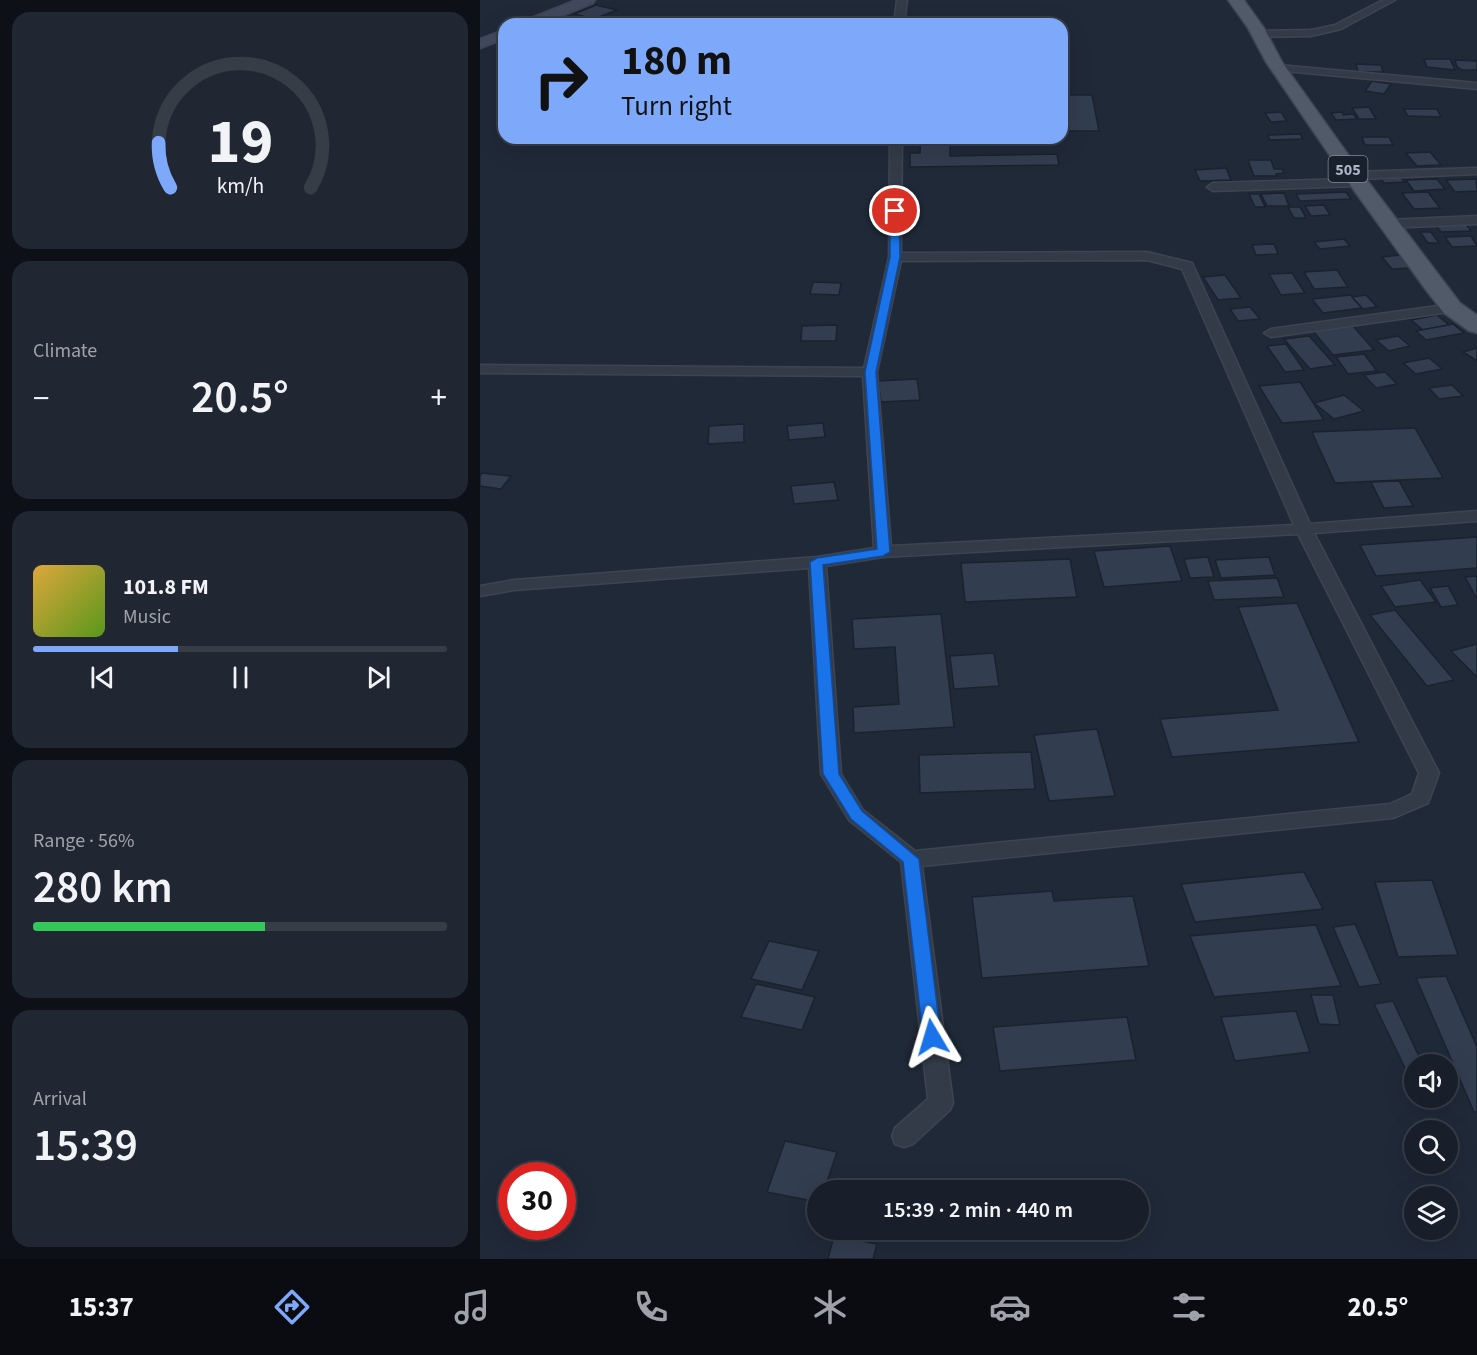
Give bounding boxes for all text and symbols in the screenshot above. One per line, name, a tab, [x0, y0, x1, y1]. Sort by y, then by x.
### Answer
text: 180 m	[621, 31, 732, 91]
icon: right	[522, 42, 600, 120]
text: Turn right	[621, 87, 732, 126]
text: 19	[207, 98, 273, 187]
road number: 505	[1328, 156, 1368, 182]
text: km/h	[216, 171, 264, 202]
pin	[869, 185, 920, 236]
icon: arrive	[878, 194, 911, 227]
text: Climate	[33, 337, 97, 365]
text: 20.5°	[191, 366, 289, 430]
text: −	[33, 375, 49, 422]
text: +	[431, 375, 447, 422]
text: 101.8 FM	[123, 571, 209, 603]
text: Music	[123, 603, 171, 631]
icon: previous	[86, 661, 119, 694]
icon: pause	[224, 661, 257, 694]
icon: next	[362, 661, 395, 694]
text: Range · 56%	[33, 827, 134, 855]
text: 280 km	[33, 856, 173, 920]
position arrow	[900, 1005, 964, 1069]
map controls	[1404, 1054, 1458, 1240]
button: sound	[1404, 1054, 1458, 1108]
text: Arrival	[33, 1085, 87, 1113]
text: 15:39	[33, 1114, 138, 1178]
button: search	[1404, 1120, 1458, 1174]
speed limit sign: 30	[498, 1162, 576, 1240]
button: layers	[1404, 1186, 1458, 1240]
text: 15:39 · 2 min · 440 m	[883, 1194, 1073, 1226]
icon: directions	[271, 1286, 313, 1328]
icon: music	[451, 1286, 493, 1328]
icon: phone	[630, 1286, 672, 1328]
icon: climate	[809, 1286, 851, 1328]
icon: car	[989, 1286, 1031, 1328]
icon: filters	[1168, 1286, 1210, 1328]
text: 15:37	[69, 1288, 134, 1327]
text: 20.5°	[1348, 1288, 1408, 1327]

